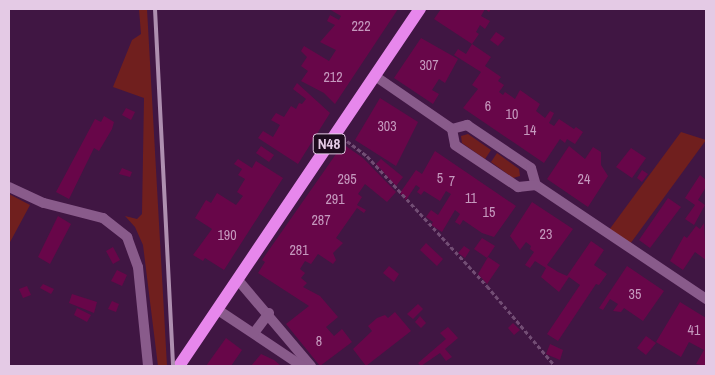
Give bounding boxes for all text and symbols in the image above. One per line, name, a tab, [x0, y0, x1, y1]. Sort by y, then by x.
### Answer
house number: 222	[351, 18, 371, 34]
house number: 307	[419, 57, 439, 73]
house number: 212	[323, 69, 343, 85]
house number: 6	[485, 98, 491, 114]
house number: 10	[506, 106, 518, 122]
house number: 303	[377, 118, 397, 134]
house number: 14	[524, 122, 536, 138]
road number: N48	[312, 132, 346, 156]
house number: 5	[437, 170, 443, 186]
house number: 295	[337, 171, 357, 187]
house number: 24	[578, 171, 590, 187]
house number: 7	[449, 173, 455, 189]
house number: 11	[465, 190, 477, 206]
house number: 291	[325, 191, 345, 207]
house number: 15	[483, 204, 495, 220]
house number: 287	[311, 212, 331, 228]
house number: 23	[540, 226, 552, 242]
house number: 190	[217, 227, 237, 243]
house number: 281	[289, 242, 309, 258]
house number: 35	[629, 286, 641, 302]
house number: 41	[688, 322, 700, 338]
house number: 8	[316, 333, 322, 349]

